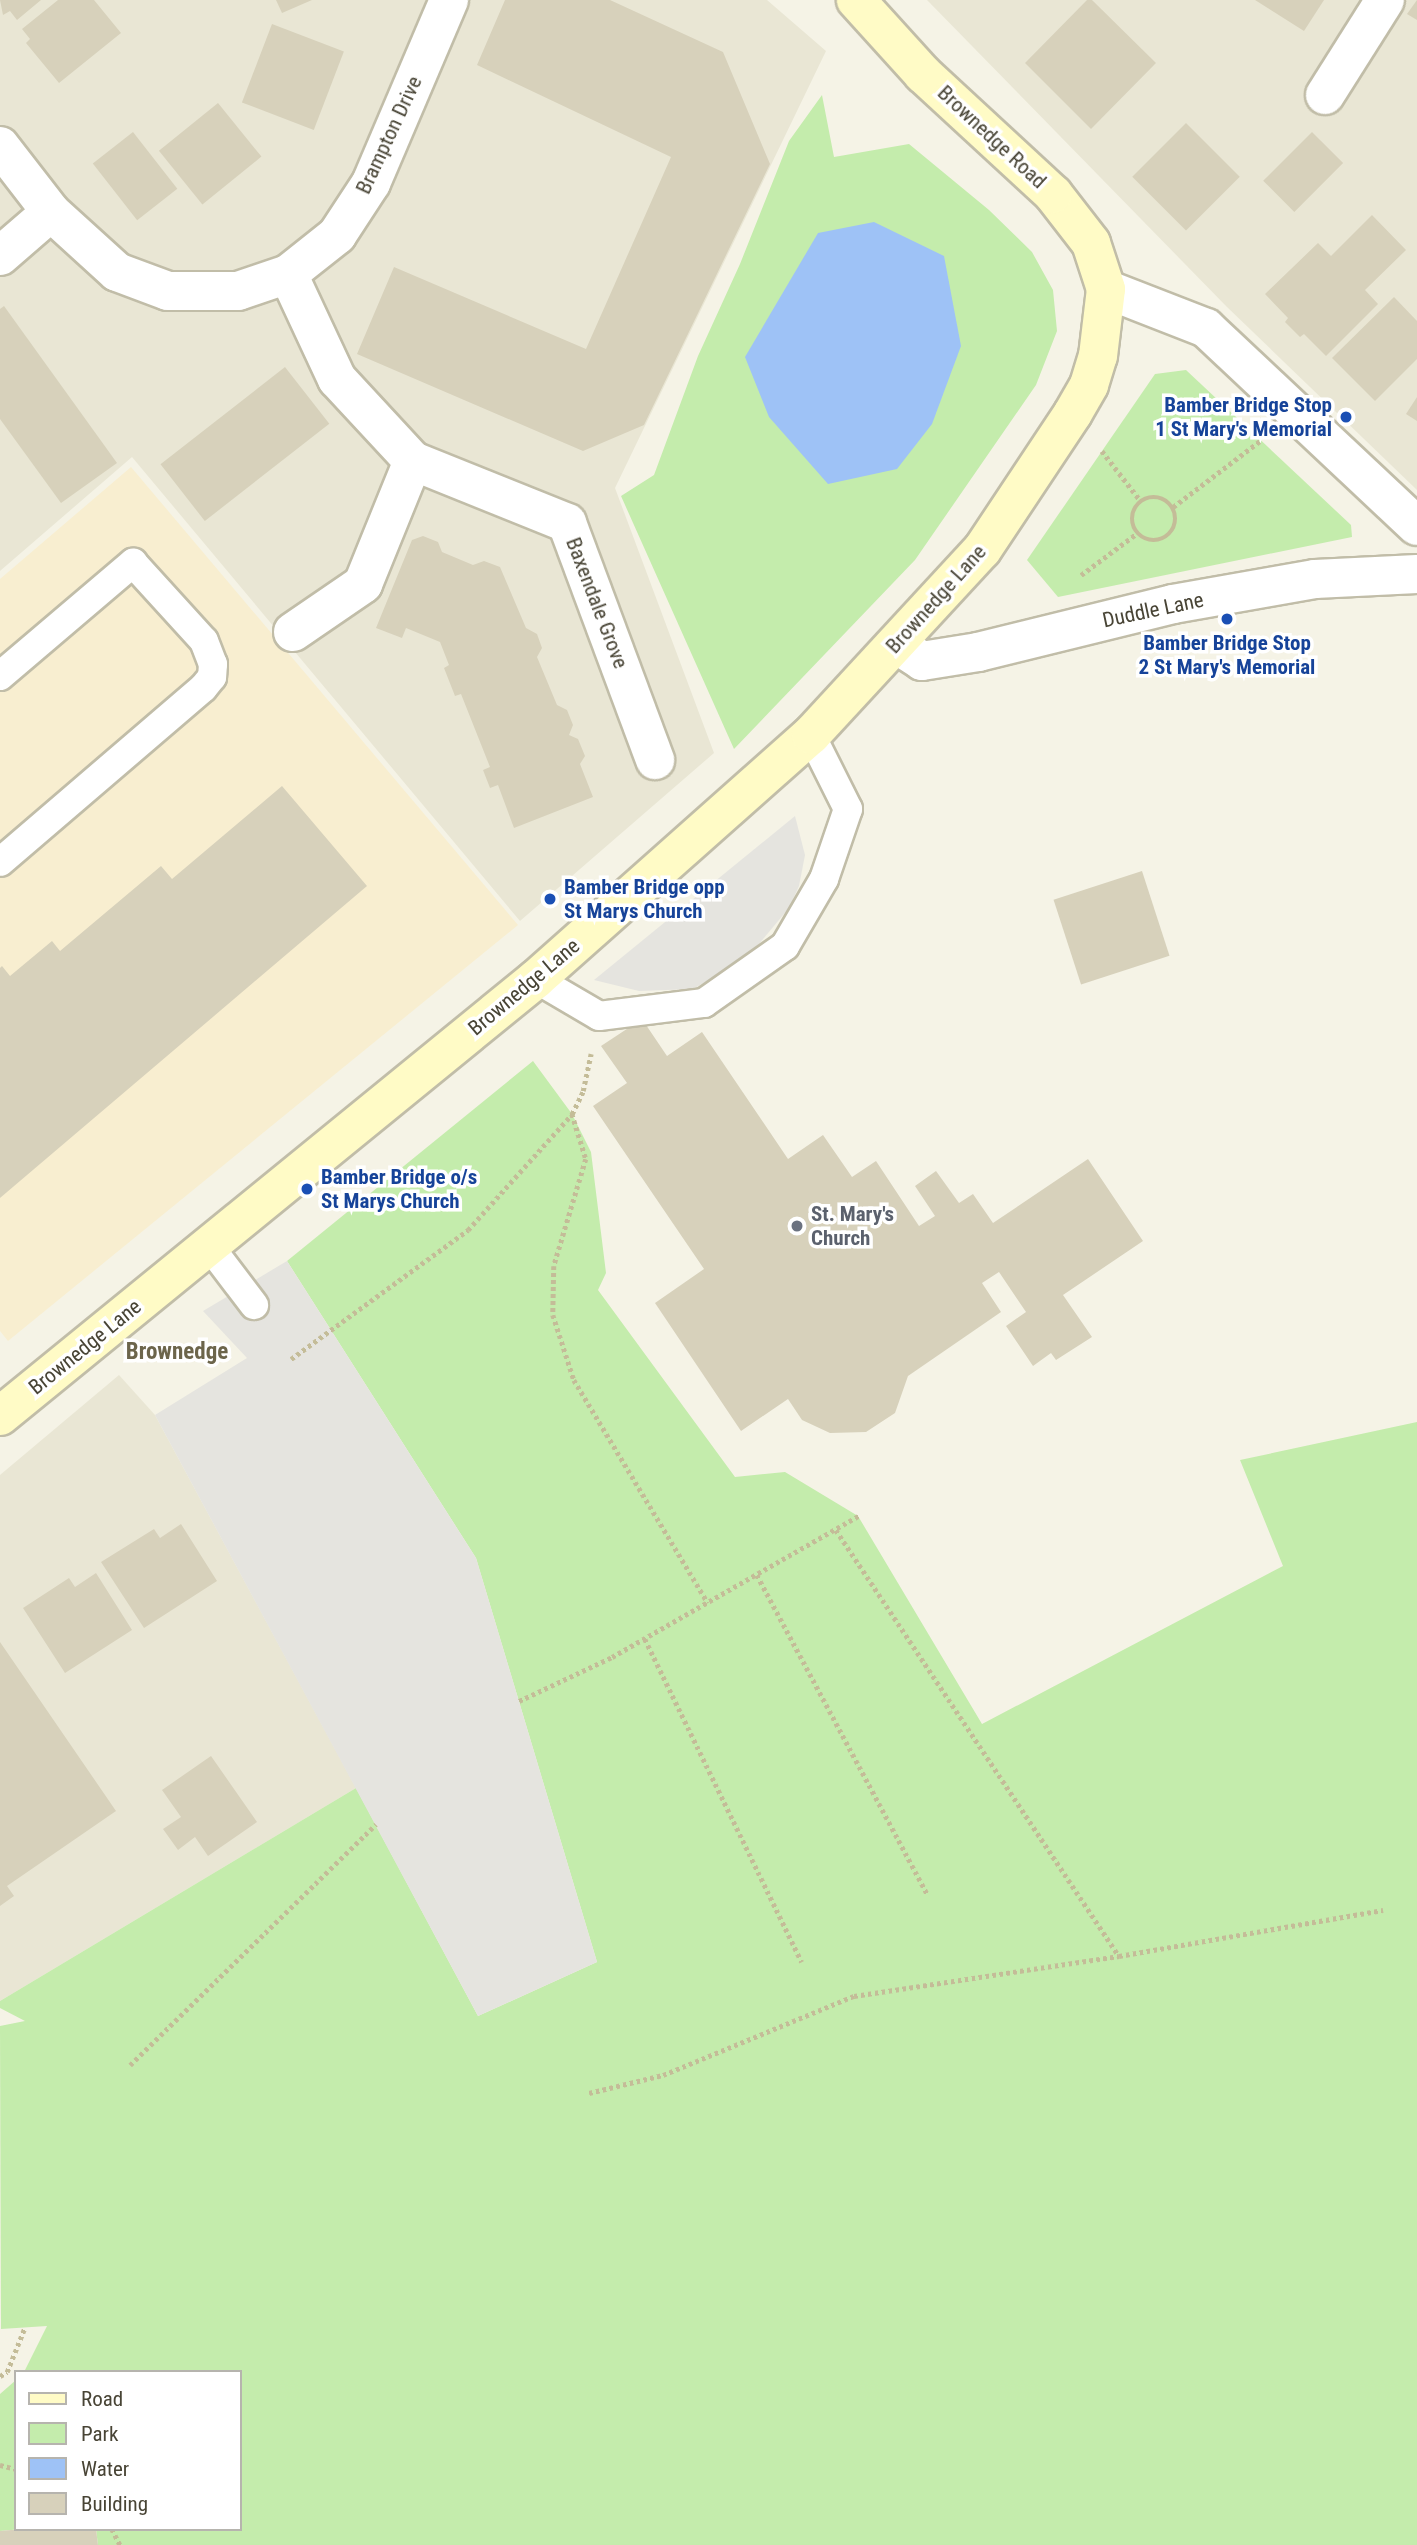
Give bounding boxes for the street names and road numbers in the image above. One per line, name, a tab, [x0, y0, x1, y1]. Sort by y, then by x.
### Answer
street label: Brampton Drive	[351, 72, 427, 198]
street label: Brownedge Road	[932, 80, 1052, 194]
street label: Baxendale Grove	[560, 534, 634, 672]
street label: Brownedge Lane	[881, 540, 991, 658]
street label: Duddle Lane	[1100, 587, 1206, 633]
street label: Brownedge Lane	[463, 933, 585, 1041]
street label: Brownedge Lane	[24, 1294, 146, 1400]

